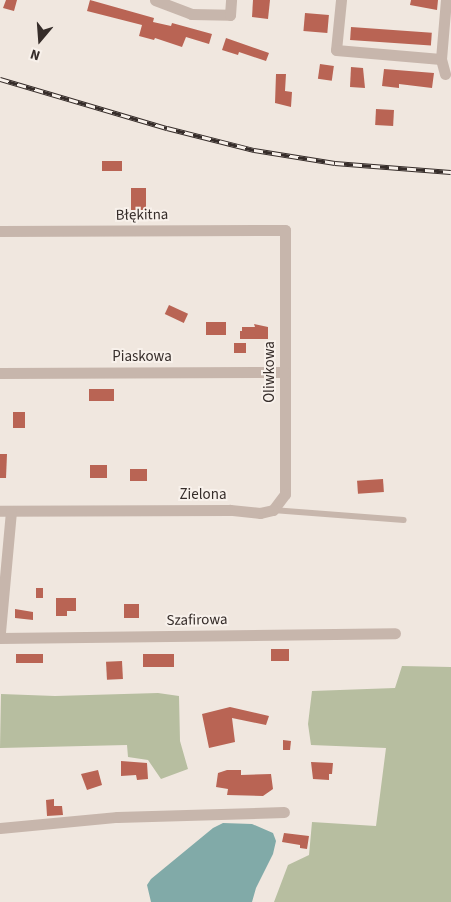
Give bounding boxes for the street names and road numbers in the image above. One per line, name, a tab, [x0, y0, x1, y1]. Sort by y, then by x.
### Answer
street label: Błękitna	[116, 206, 168, 224]
street label: Oliwkowa	[261, 341, 279, 403]
street label: Piaskowa	[112, 348, 172, 366]
street label: Zielona	[180, 486, 226, 504]
street label: Szafirowa	[166, 610, 228, 630]

